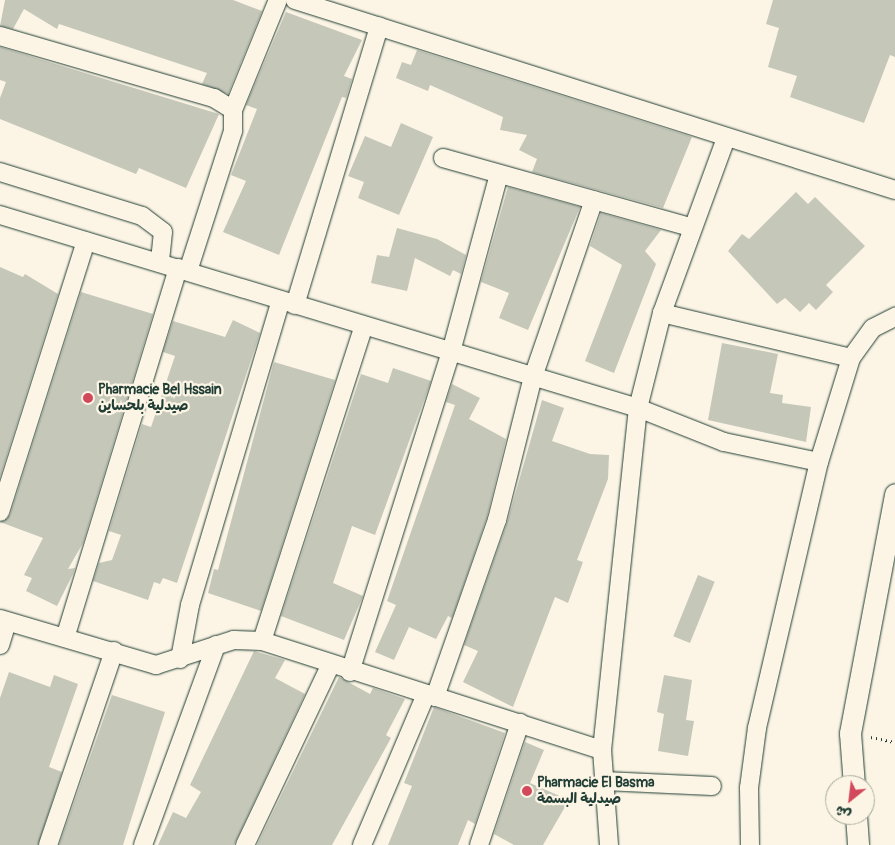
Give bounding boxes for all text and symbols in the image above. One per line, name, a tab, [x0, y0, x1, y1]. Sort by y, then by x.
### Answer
place label: Pharmacie Bel Hssain صيدلية بلحساين	[98, 382, 222, 414]
marker: Pharmacie Bel Hssain صيدلية بلحساين	[82, 392, 94, 404]
place label: Pharmacie El Basma صيدلية البسمة	[537, 775, 655, 808]
north arrow	[825, 775, 875, 825]
marker: Pharmacie El Basma صيدلية البسمة	[521, 785, 533, 797]
text: ش	[832, 802, 854, 824]

